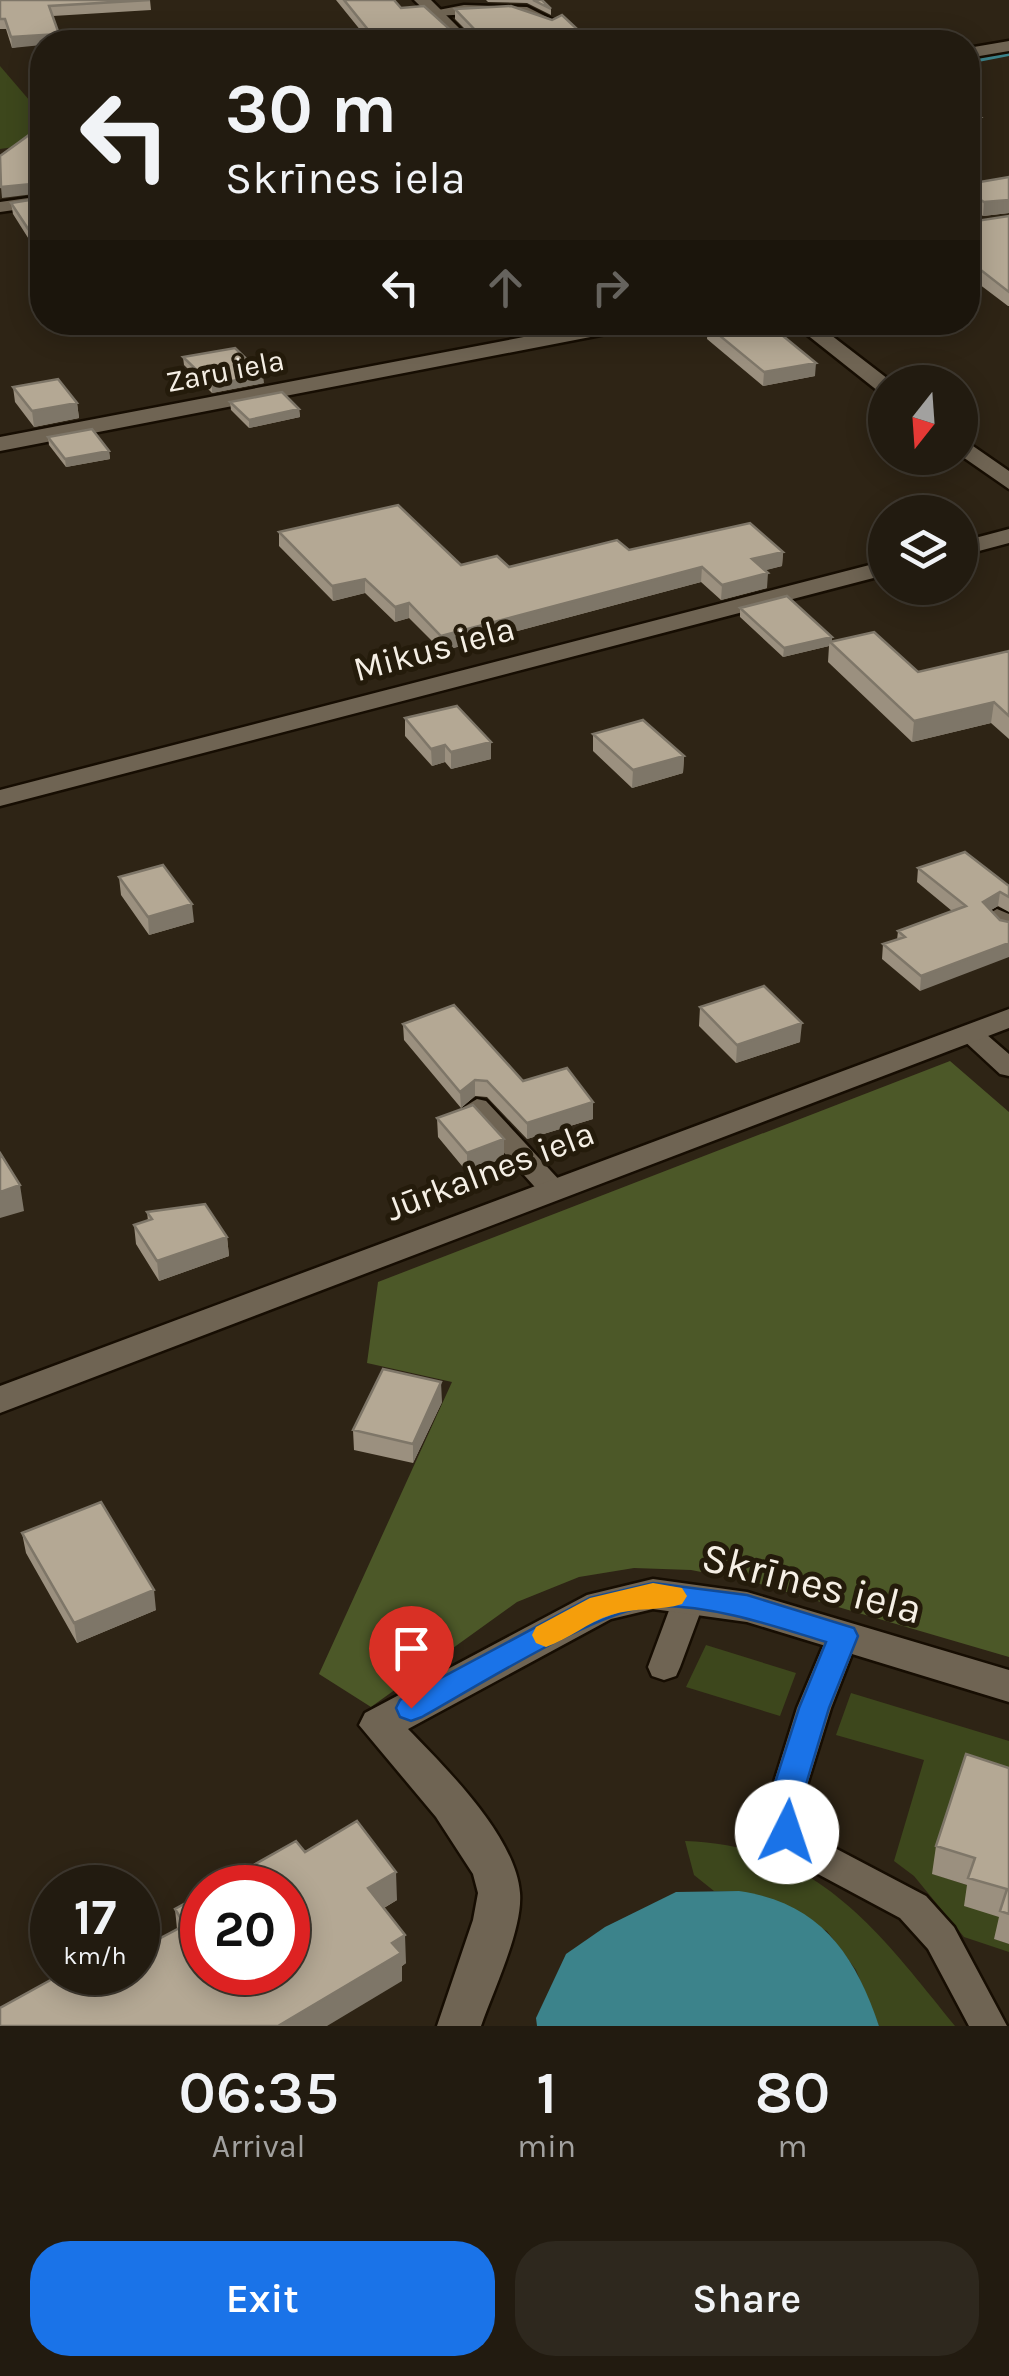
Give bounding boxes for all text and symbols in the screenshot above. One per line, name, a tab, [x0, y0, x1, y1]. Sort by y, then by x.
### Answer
text: 30 m	[225, 68, 397, 150]
icon: left	[60, 70, 190, 200]
text: Skrīnes iela	[225, 152, 466, 204]
icon: left	[373, 260, 428, 315]
icon: ahead	[478, 260, 533, 315]
icon: right	[583, 260, 638, 315]
street label: Zaru iela	[163, 342, 287, 400]
north arrow	[868, 365, 978, 475]
map controls	[868, 365, 978, 605]
button: layers	[868, 495, 978, 605]
street label: Mikus iela	[349, 608, 519, 690]
street label: Jūrkalnes iela	[380, 1112, 600, 1230]
street label: Skrīnes iela	[697, 1532, 927, 1634]
pin	[369, 1606, 454, 1709]
icon: arrive	[384, 1621, 439, 1676]
position arrow	[735, 1780, 839, 1884]
speed limit sign: 20	[180, 1865, 310, 1995]
text: 17	[74, 1888, 116, 1947]
text: km/h	[63, 1941, 127, 1970]
text: 06:35	[179, 2058, 339, 2128]
text: 1	[536, 2058, 557, 2128]
text: 80	[755, 2058, 830, 2128]
text: Arrival	[212, 2128, 306, 2165]
text: min	[517, 2128, 576, 2165]
text: m	[778, 2128, 808, 2165]
button: Exit	[30, 2241, 495, 2356]
button: Share	[515, 2241, 979, 2356]

